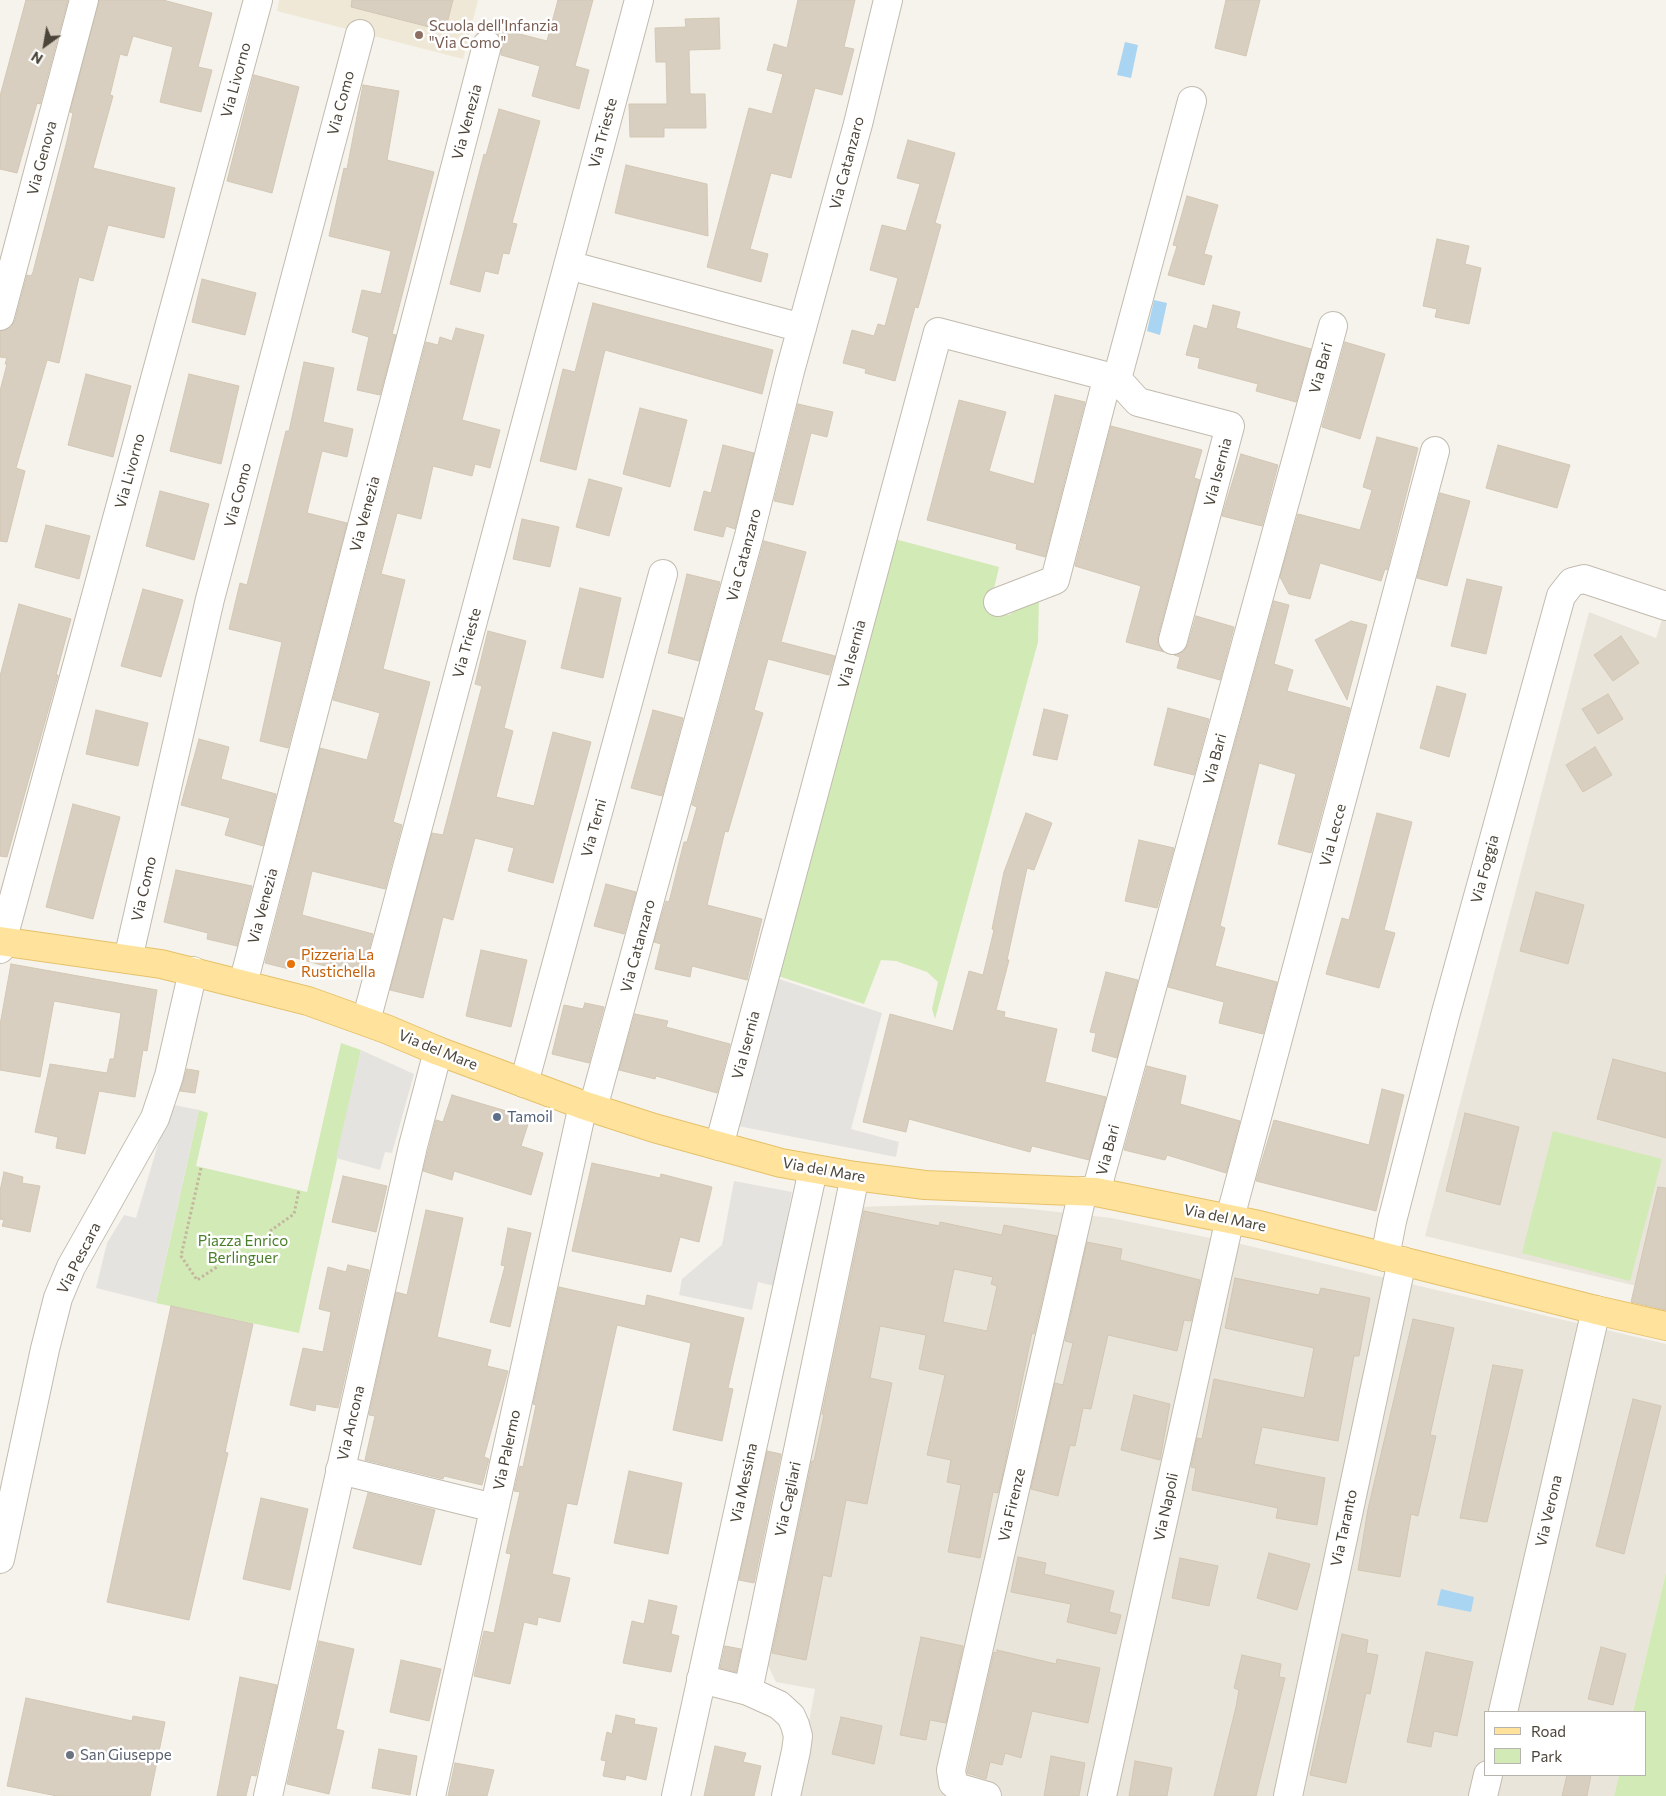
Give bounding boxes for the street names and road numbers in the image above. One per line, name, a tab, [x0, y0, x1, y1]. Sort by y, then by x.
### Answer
street label: Via Livorno	[217, 40, 255, 120]
street label: Via Como	[324, 69, 358, 137]
street label: Via Venezia	[448, 82, 486, 162]
street label: Via Trieste	[585, 96, 621, 170]
street label: Via Catanzaro	[826, 115, 868, 211]
street label: Via Genova	[23, 119, 61, 197]
street label: Via Bari	[1306, 340, 1336, 396]
street label: Via Livorno	[111, 431, 149, 511]
street label: Via Isernia	[1200, 436, 1236, 508]
street label: Via Como	[221, 461, 255, 529]
street label: Via Venezia	[346, 474, 384, 554]
street label: Via Catanzaro	[723, 507, 765, 603]
street label: Via Trieste	[449, 606, 485, 680]
street label: Via Isernia	[834, 618, 870, 690]
street label: Via Bari	[1200, 731, 1230, 787]
street label: Via Terni	[578, 797, 610, 859]
street label: Via Lecce	[1316, 802, 1350, 868]
street label: Via Foggia	[1467, 833, 1503, 905]
street label: Via Como	[128, 855, 160, 923]
street label: Via Venezia	[244, 866, 282, 946]
street label: Via Catanzaro	[617, 898, 659, 994]
street label: Via Isernia	[728, 1009, 764, 1081]
street label: Via del Mare	[396, 1026, 480, 1074]
street label: Via Bari	[1093, 1122, 1123, 1178]
street label: Via del Mare	[781, 1154, 867, 1186]
street label: Via del Mare	[1182, 1200, 1268, 1236]
street label: Via Pescara	[53, 1219, 105, 1297]
street label: Via Ancona	[334, 1384, 368, 1462]
street label: Via Palermo	[490, 1408, 524, 1492]
street label: Via Messina	[727, 1441, 761, 1525]
street label: Via Cagliari	[771, 1460, 805, 1538]
street label: Via Firenze	[995, 1466, 1029, 1544]
street label: Via Napoli	[1150, 1471, 1182, 1543]
street label: Via Verona	[1532, 1473, 1566, 1549]
street label: Via Taranto	[1327, 1488, 1361, 1568]

